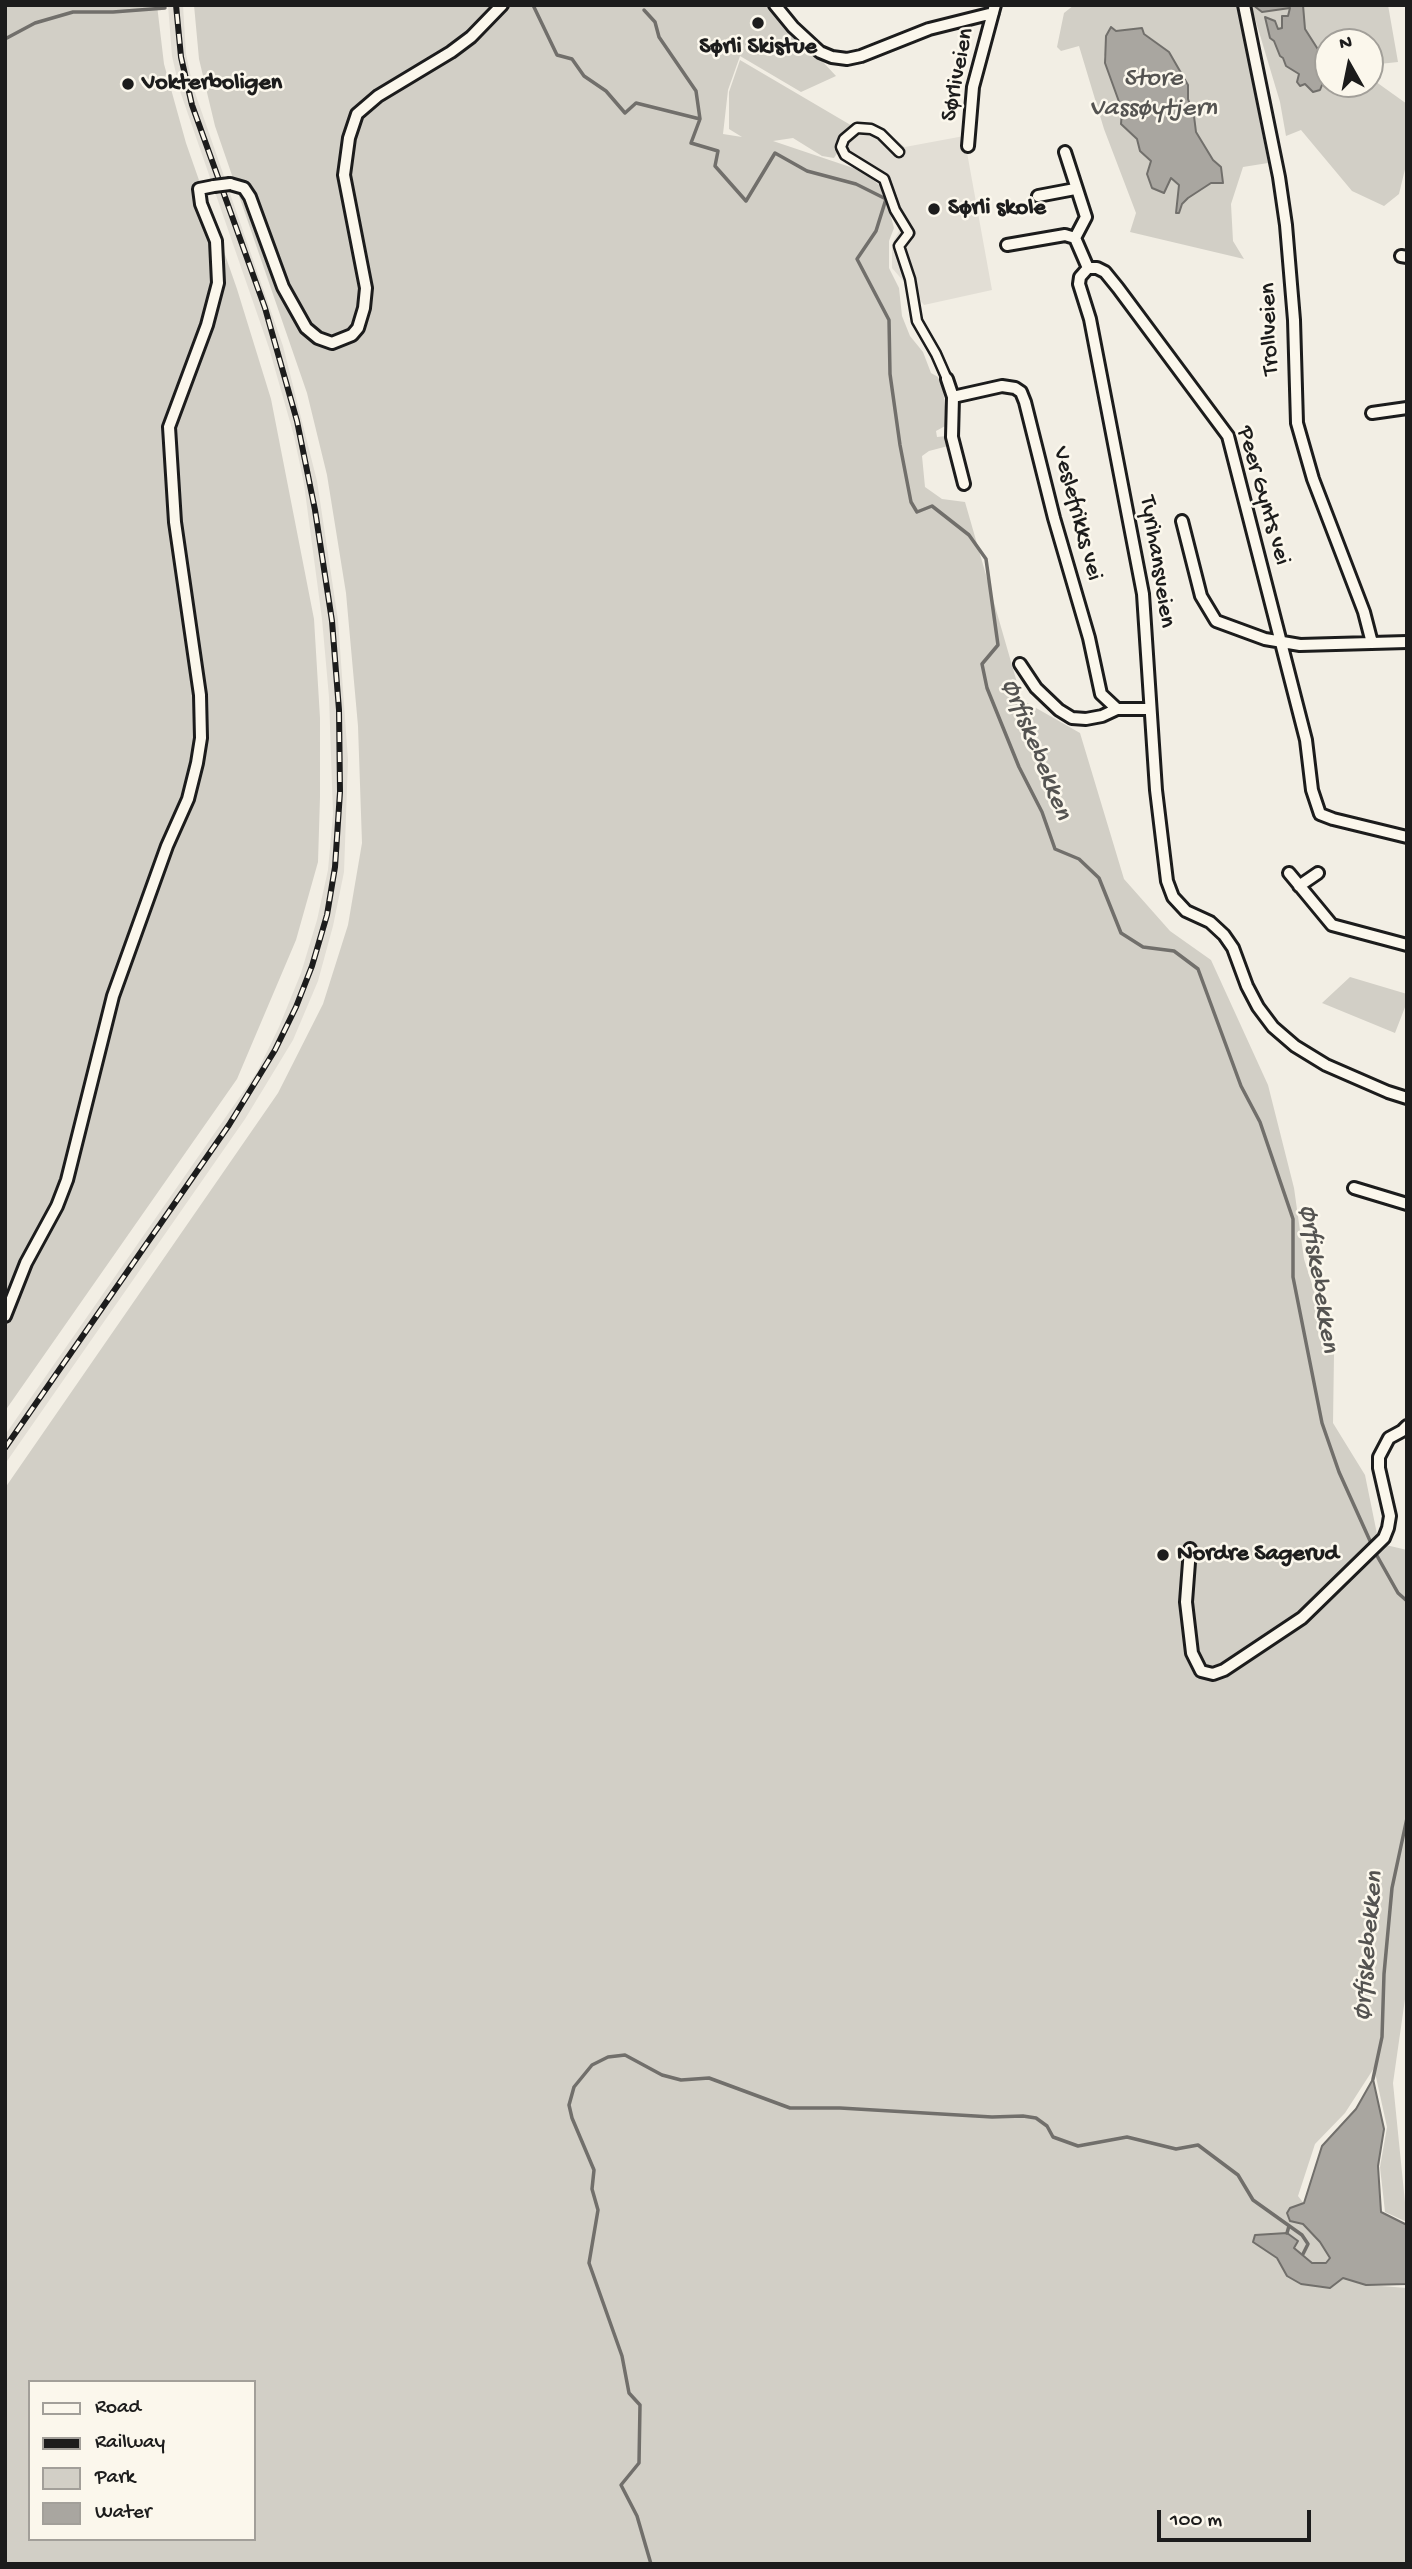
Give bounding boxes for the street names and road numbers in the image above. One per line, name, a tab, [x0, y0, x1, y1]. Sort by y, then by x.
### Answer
street label: Sørliveien	[936, 26, 982, 124]
street label: Trollveien	[1255, 282, 1287, 376]
street label: Peer Gynts vei	[1228, 423, 1296, 569]
street label: Veslefrikks vei	[1044, 444, 1108, 584]
street label: Tyrihansveien	[1131, 494, 1181, 630]

